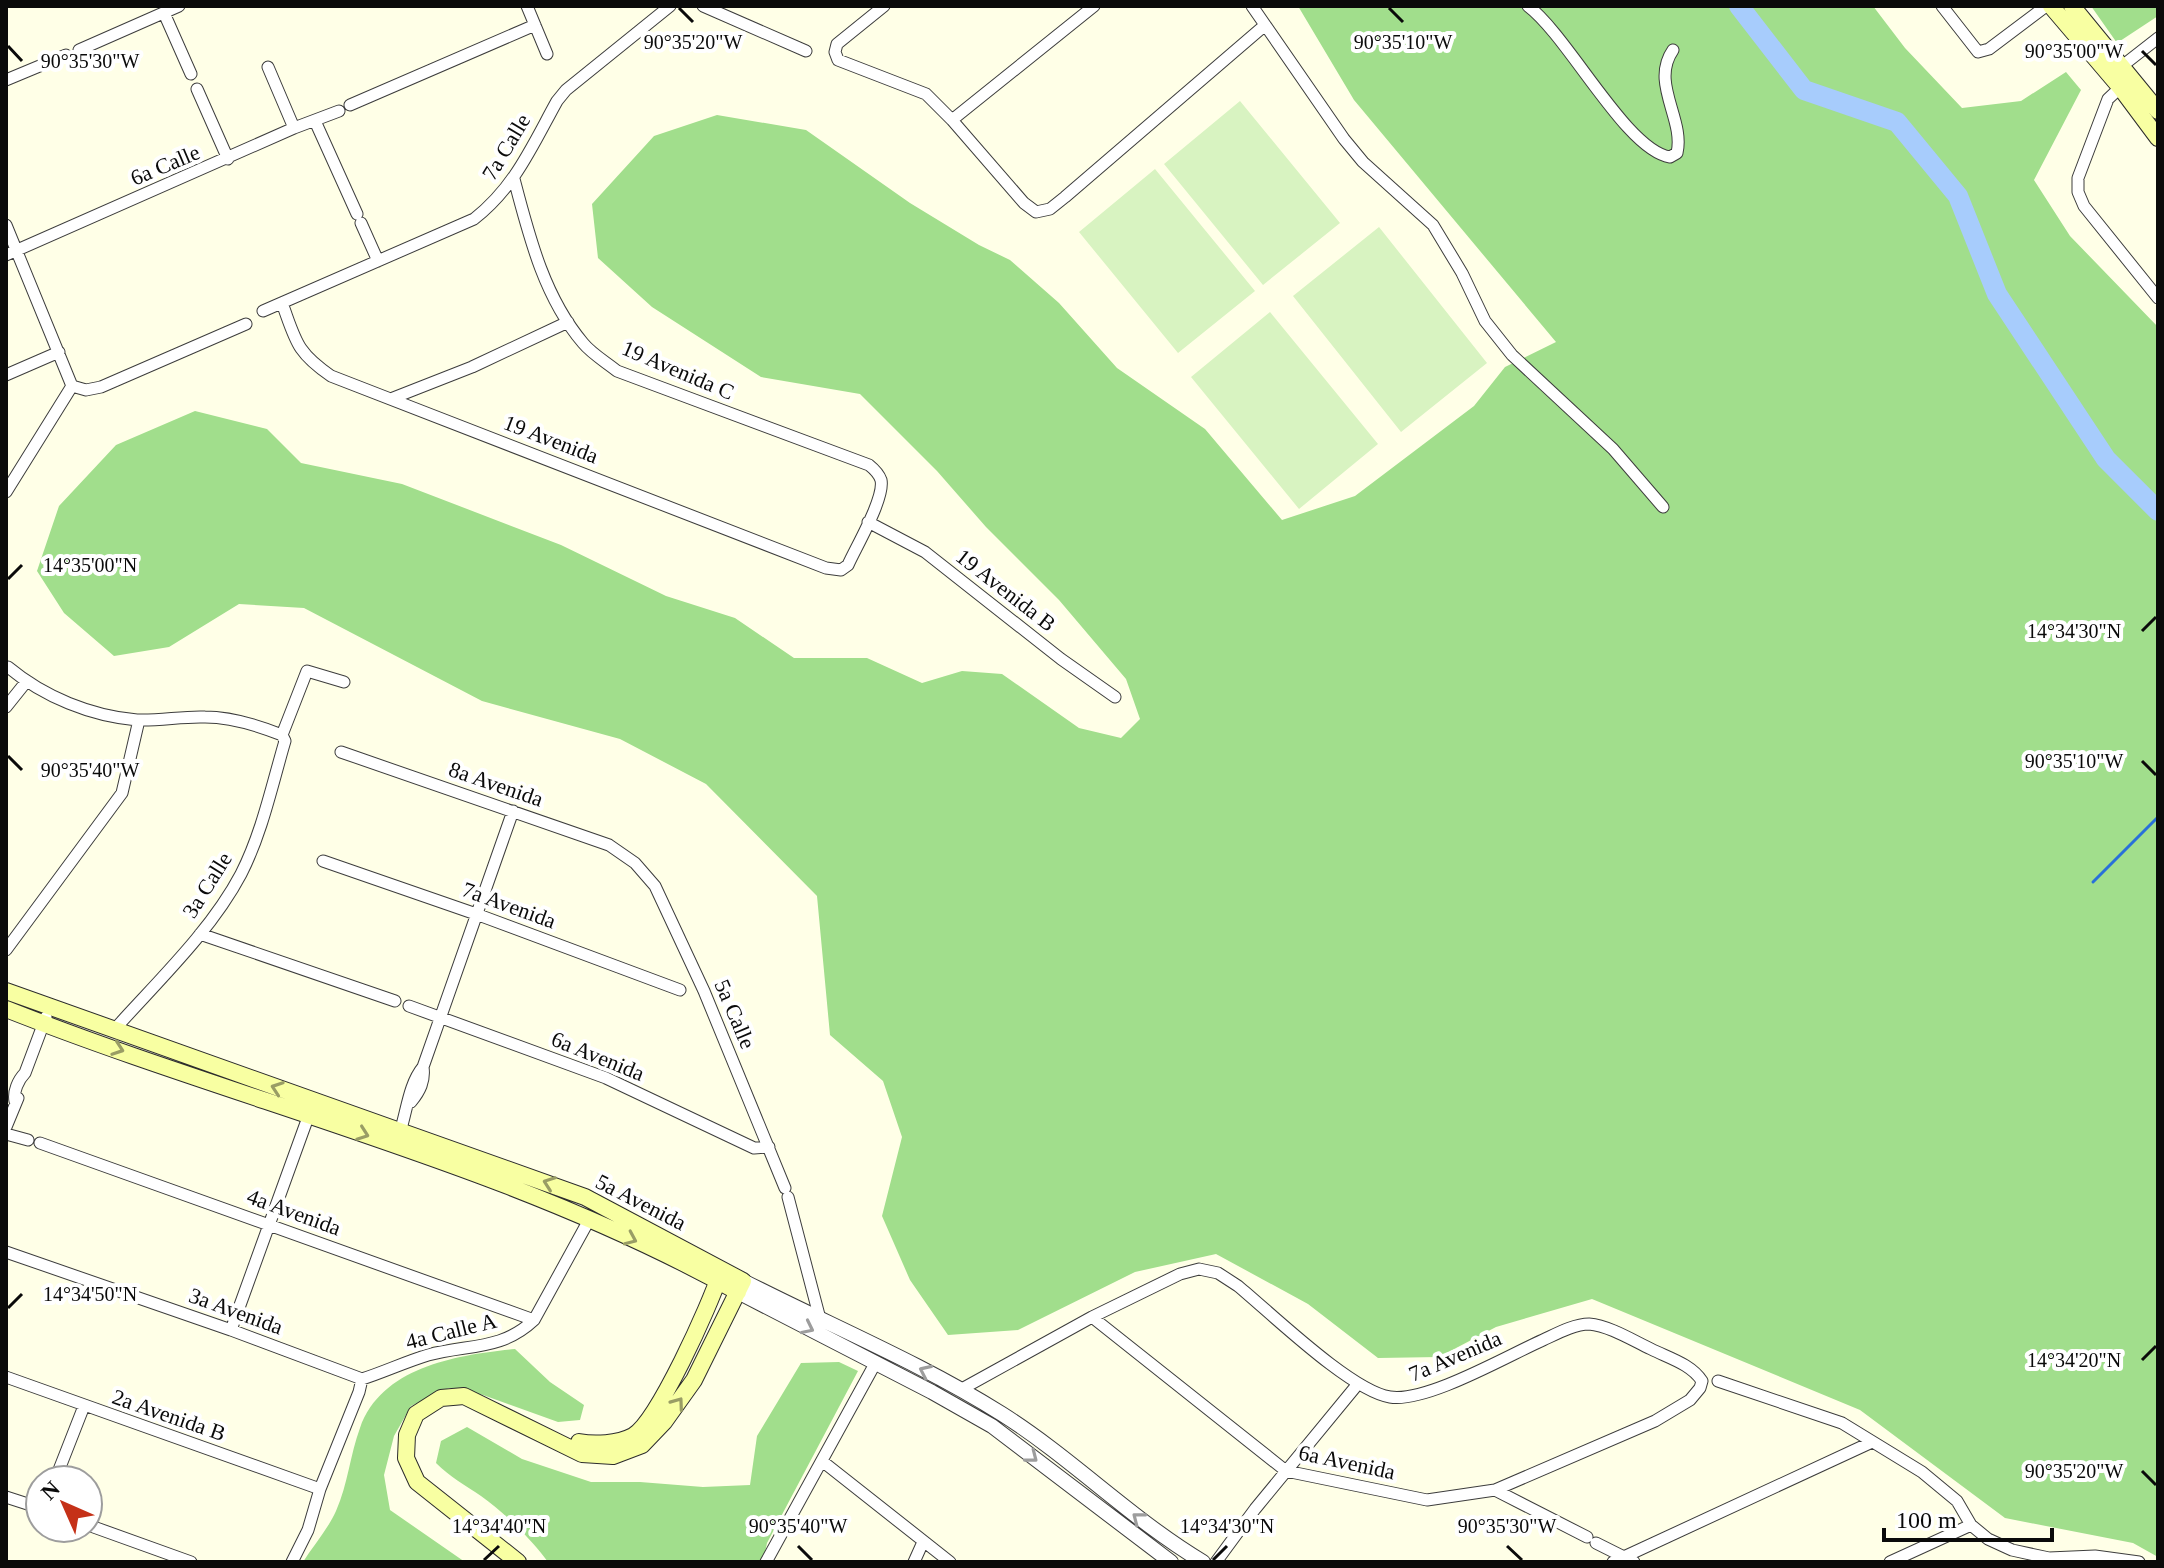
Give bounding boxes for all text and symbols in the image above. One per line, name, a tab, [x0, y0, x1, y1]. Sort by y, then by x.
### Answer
text: 90°35'20"W	[644, 31, 742, 53]
text: 90°35'10"W	[1354, 31, 1452, 53]
text: 90°35'00"W	[2025, 40, 2123, 62]
text: 90°35'30"W	[41, 50, 139, 72]
street label: 7a Calle	[477, 109, 535, 185]
street label: 6a Calle	[127, 139, 203, 191]
street label: 19 Avenida C	[618, 335, 738, 405]
street label: 19 Avenida	[500, 410, 602, 469]
street label: 19 Avenida B	[951, 543, 1061, 637]
text: 14°35'00"N	[43, 554, 137, 576]
text: 14°34'30"N	[2027, 620, 2121, 642]
text: 90°35'10"W	[2025, 750, 2123, 772]
street label: 8a Avenida	[446, 756, 547, 812]
text: 90°35'40"W	[41, 759, 139, 781]
street label: 3a Calle	[177, 848, 237, 922]
street label: 7a Avenida	[459, 877, 560, 934]
street label: 5a Calle	[709, 976, 761, 1052]
street label: 6a Avenida	[548, 1026, 648, 1086]
one-way arrow	[110, 1039, 124, 1055]
one-way arrow	[271, 1081, 285, 1098]
one-way arrow	[355, 1125, 369, 1141]
street label: 5a Avenida	[592, 1169, 691, 1235]
one-way arrow	[542, 1177, 556, 1193]
street label: 4a Avenida	[244, 1184, 345, 1241]
one-way arrow	[623, 1230, 637, 1246]
text: 14°34'50"N	[43, 1283, 137, 1305]
street label: 3a Avenida	[186, 1283, 287, 1340]
street label: 4a Calle A	[403, 1308, 499, 1354]
one-way arrow	[799, 1318, 814, 1334]
street label: 7a Avenida	[1405, 1325, 1505, 1387]
text: 14°34'20"N	[2027, 1349, 2121, 1371]
one-way arrow	[918, 1365, 933, 1381]
street label: 2a Avenida B	[109, 1384, 229, 1446]
one-way arrow	[668, 1398, 682, 1412]
street label: 6a Avenida	[1296, 1440, 1398, 1484]
one-way arrow	[1023, 1448, 1038, 1462]
text: 90°35'20"W	[2025, 1460, 2123, 1482]
north arrow	[24, 1464, 104, 1544]
text: N	[36, 1476, 65, 1505]
scale bar	[1884, 1492, 2052, 1542]
text: 100 m	[1896, 1507, 1957, 1533]
one-way arrow	[1133, 1514, 1147, 1528]
text: 14°34'40"N	[452, 1515, 546, 1537]
text: 90°35'40"W	[749, 1515, 847, 1537]
text: 14°34'30"N	[1180, 1515, 1274, 1537]
text: 90°35'30"W	[1458, 1515, 1556, 1537]

